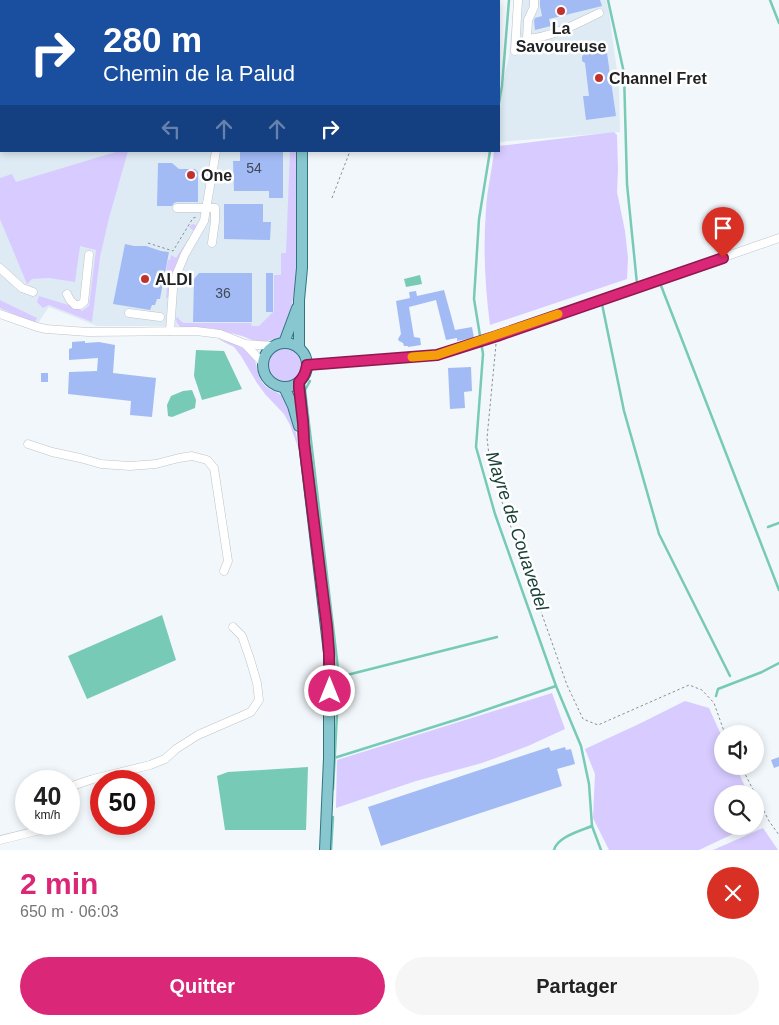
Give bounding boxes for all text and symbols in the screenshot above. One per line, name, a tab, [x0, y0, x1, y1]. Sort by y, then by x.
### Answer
marker: La Savoureuse	[555, 5, 567, 17]
icon: right	[20, 20, 85, 85]
text: 280 m	[103, 20, 202, 59]
place label: La Savoureuse	[516, 20, 606, 55]
text: Chemin de la Palud	[103, 61, 295, 86]
place label: Channel Fret	[609, 70, 707, 87]
marker: Channel Fret	[593, 72, 605, 84]
icon: left	[157, 115, 185, 143]
icon: ahead	[210, 115, 238, 143]
icon: ahead	[263, 115, 291, 143]
icon: right	[316, 115, 344, 143]
house number: 54	[246, 160, 262, 176]
place label: One	[201, 167, 232, 184]
marker: One	[185, 169, 197, 181]
pin	[702, 207, 744, 258]
icon: arrive	[709, 214, 737, 242]
place label: ALDI	[155, 271, 192, 288]
marker: ALDI	[139, 273, 151, 285]
house number: 36	[215, 285, 231, 301]
water label: Mayre de Couavedel	[482, 449, 552, 614]
position arrow	[303, 664, 355, 716]
map controls	[714, 725, 764, 835]
button: sound	[714, 725, 764, 775]
speed limit sign: 50	[90, 770, 155, 835]
text: 40	[34, 782, 61, 810]
button: search	[714, 785, 764, 835]
text: km/h	[34, 808, 61, 822]
text: 2 min	[20, 867, 98, 900]
button: close	[707, 867, 759, 919]
text: 650 m · 06:03	[20, 903, 119, 920]
button: Quitter	[20, 957, 385, 1015]
button: Partager	[395, 957, 759, 1015]

